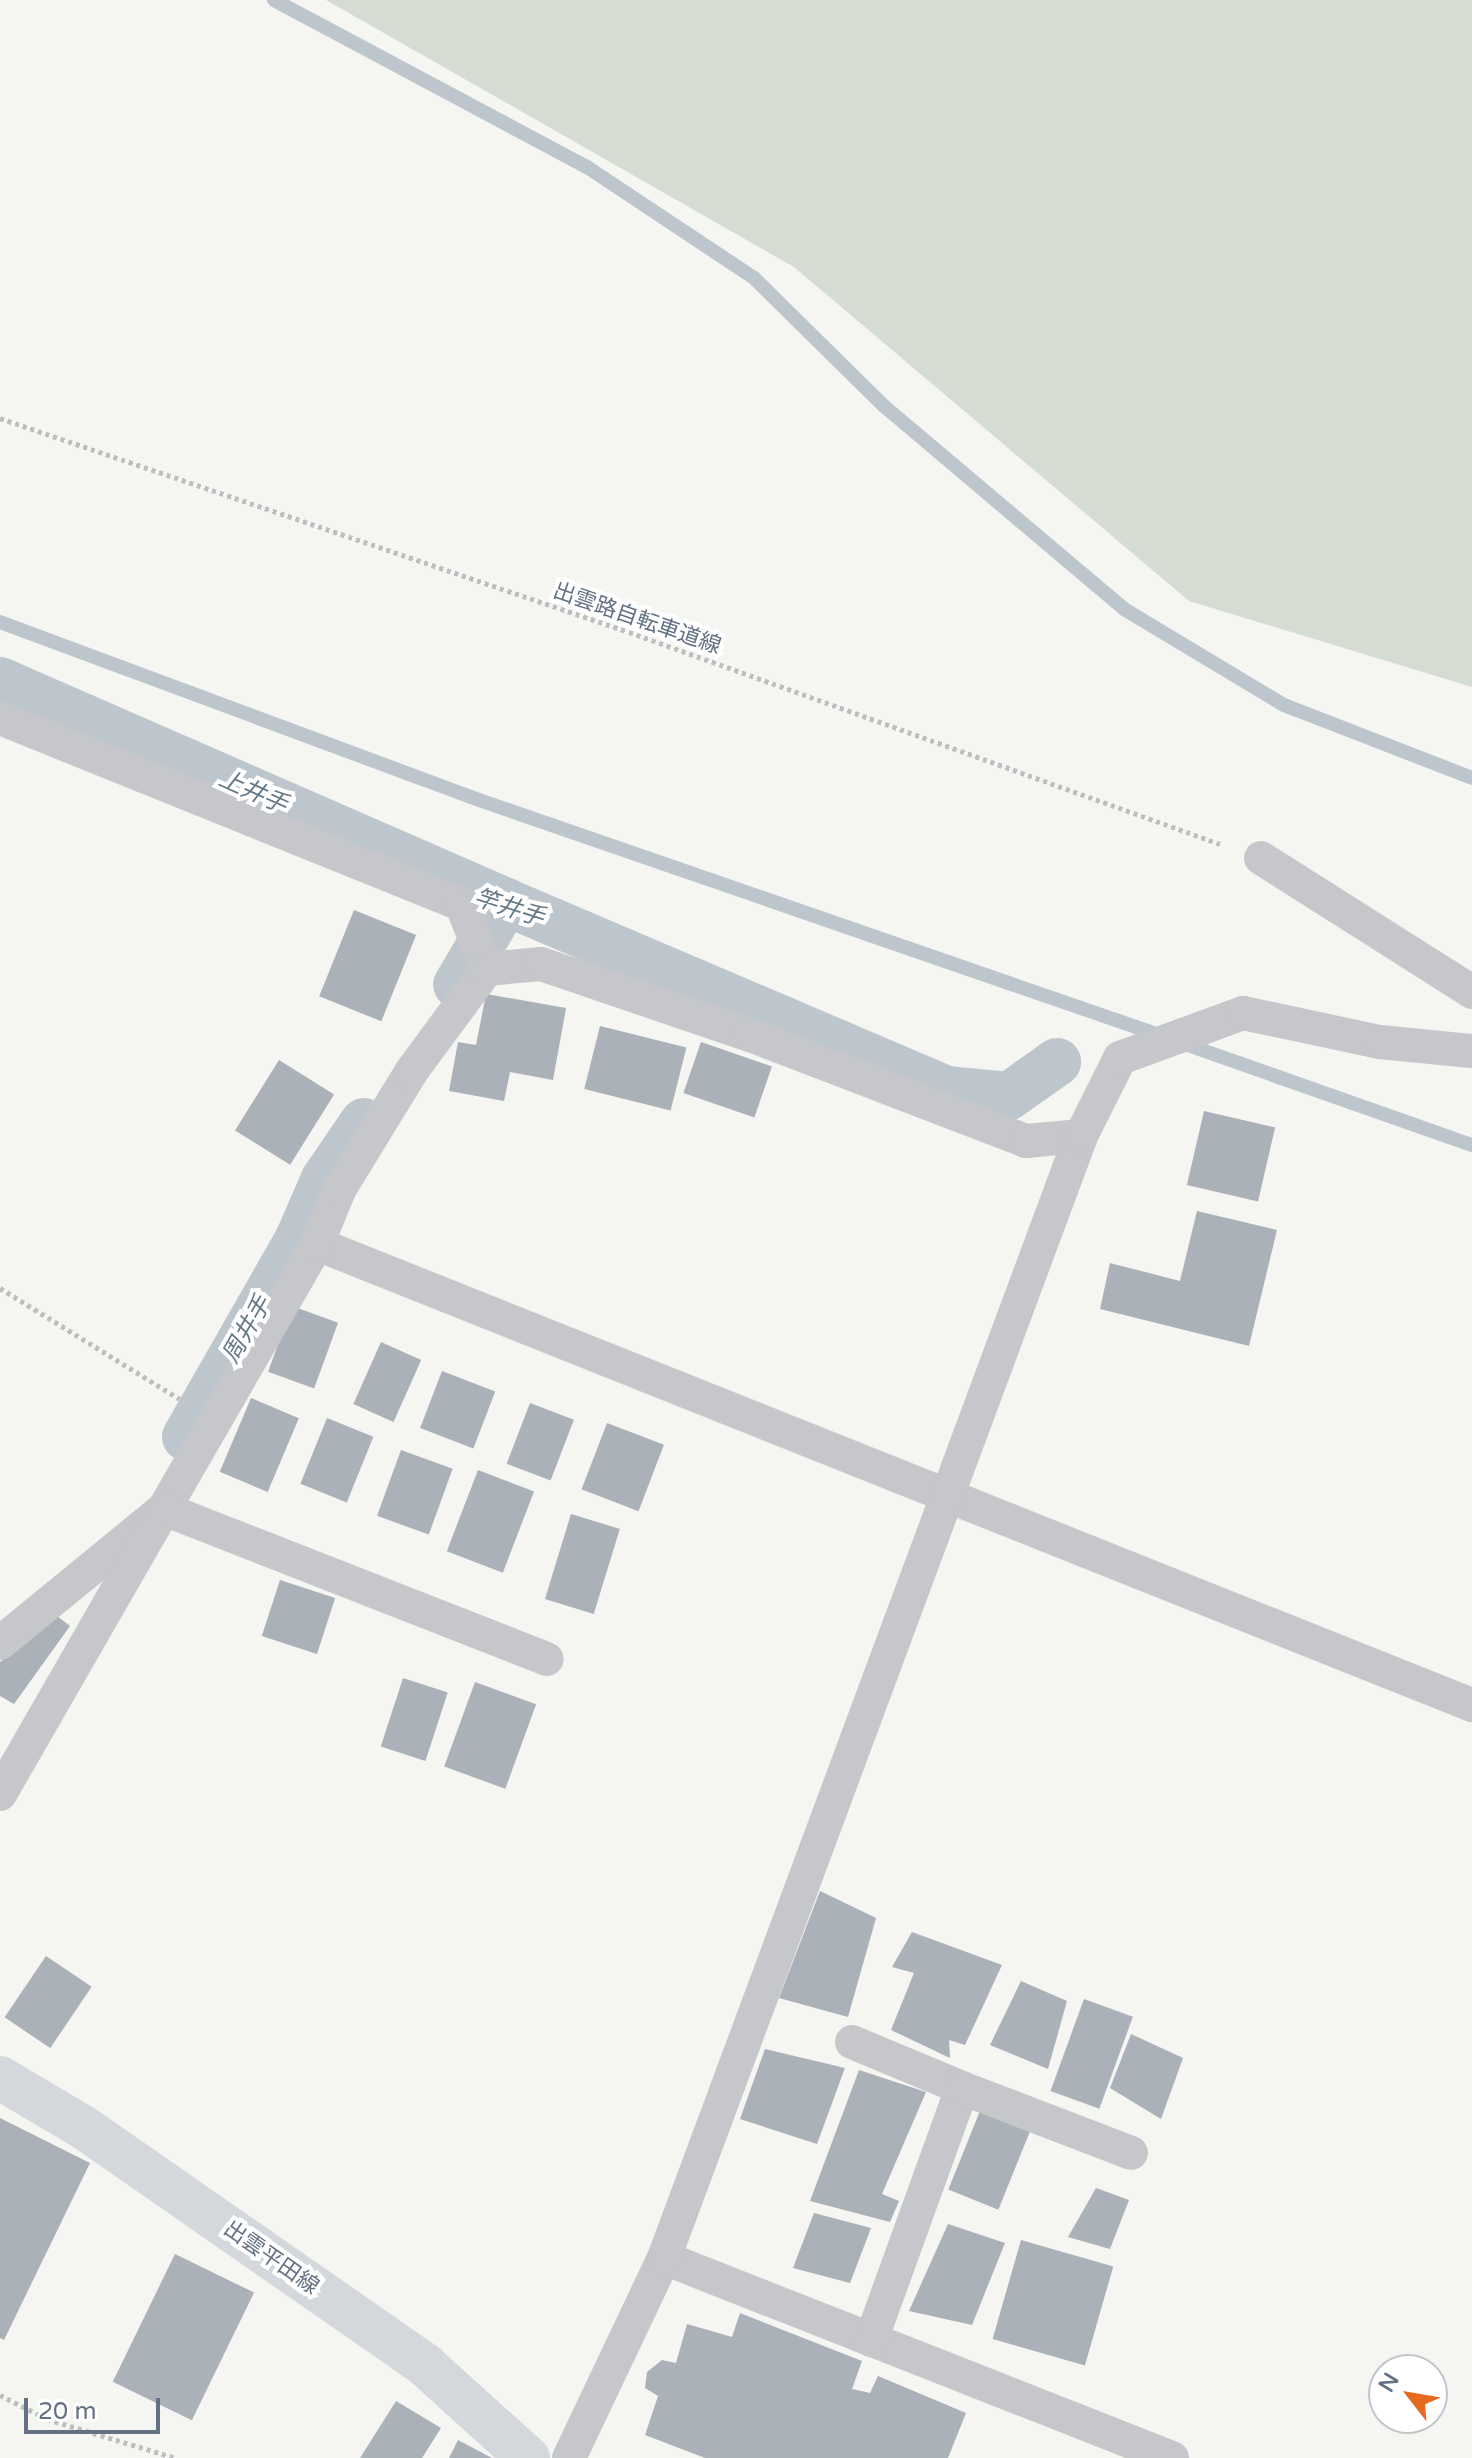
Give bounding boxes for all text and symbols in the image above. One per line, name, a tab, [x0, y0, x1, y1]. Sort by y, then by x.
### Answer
street label: 出雲路自転車道線	[549, 578, 725, 660]
water label: 上井手	[214, 764, 292, 820]
water label: 竿井手	[470, 883, 548, 933]
water label: 周井手	[217, 1292, 277, 1368]
street label: 出雲平田線	[218, 2216, 324, 2300]
north arrow	[1368, 2354, 1448, 2434]
text: N	[1373, 2368, 1405, 2397]
scale bar	[28, 2382, 164, 2432]
text: 20 m	[38, 2397, 96, 2426]

